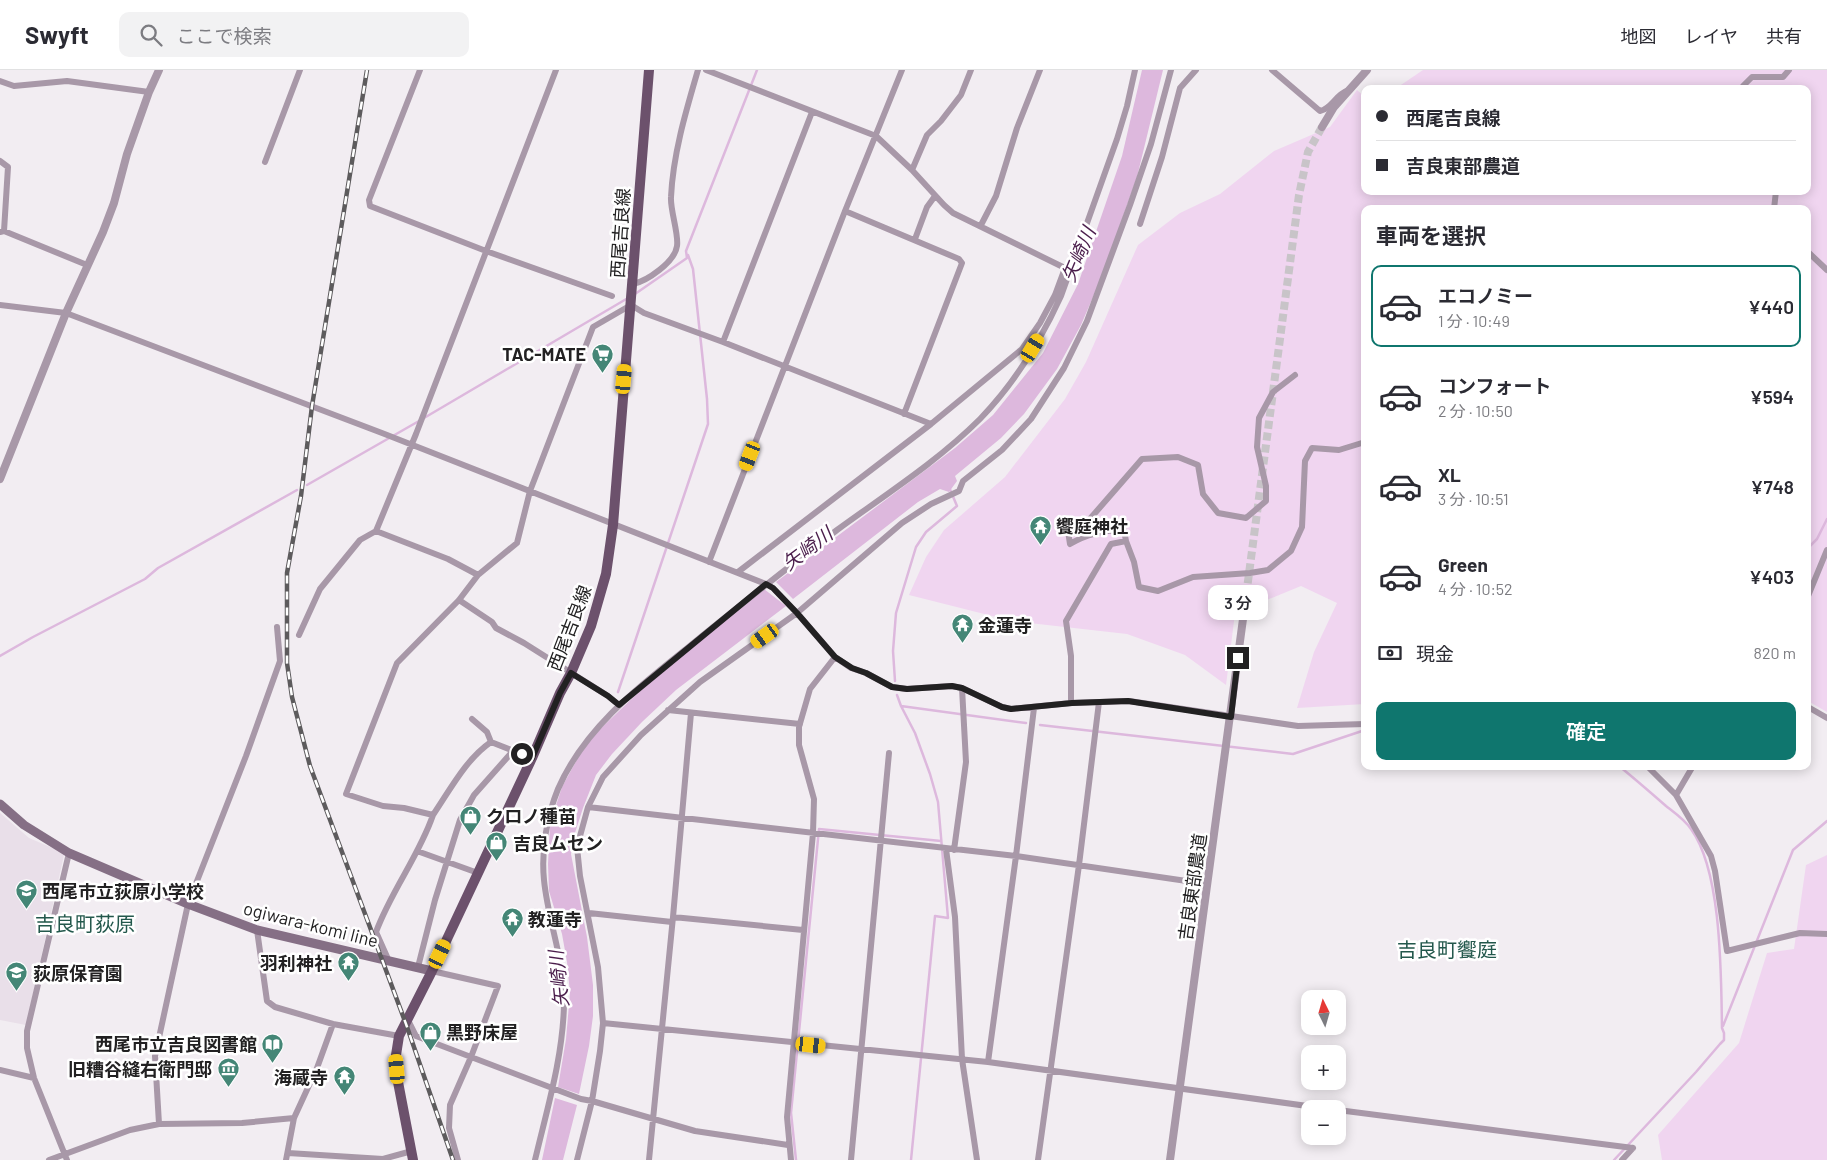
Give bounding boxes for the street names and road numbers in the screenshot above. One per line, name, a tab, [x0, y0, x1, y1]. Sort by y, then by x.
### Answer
street label: 西尾吉良線	[606, 187, 634, 279]
street label: 西尾吉良線	[543, 582, 595, 674]
street label: 吉良東部農道	[1174, 832, 1210, 942]
street label: ogiwara-komi line	[241, 897, 381, 951]

